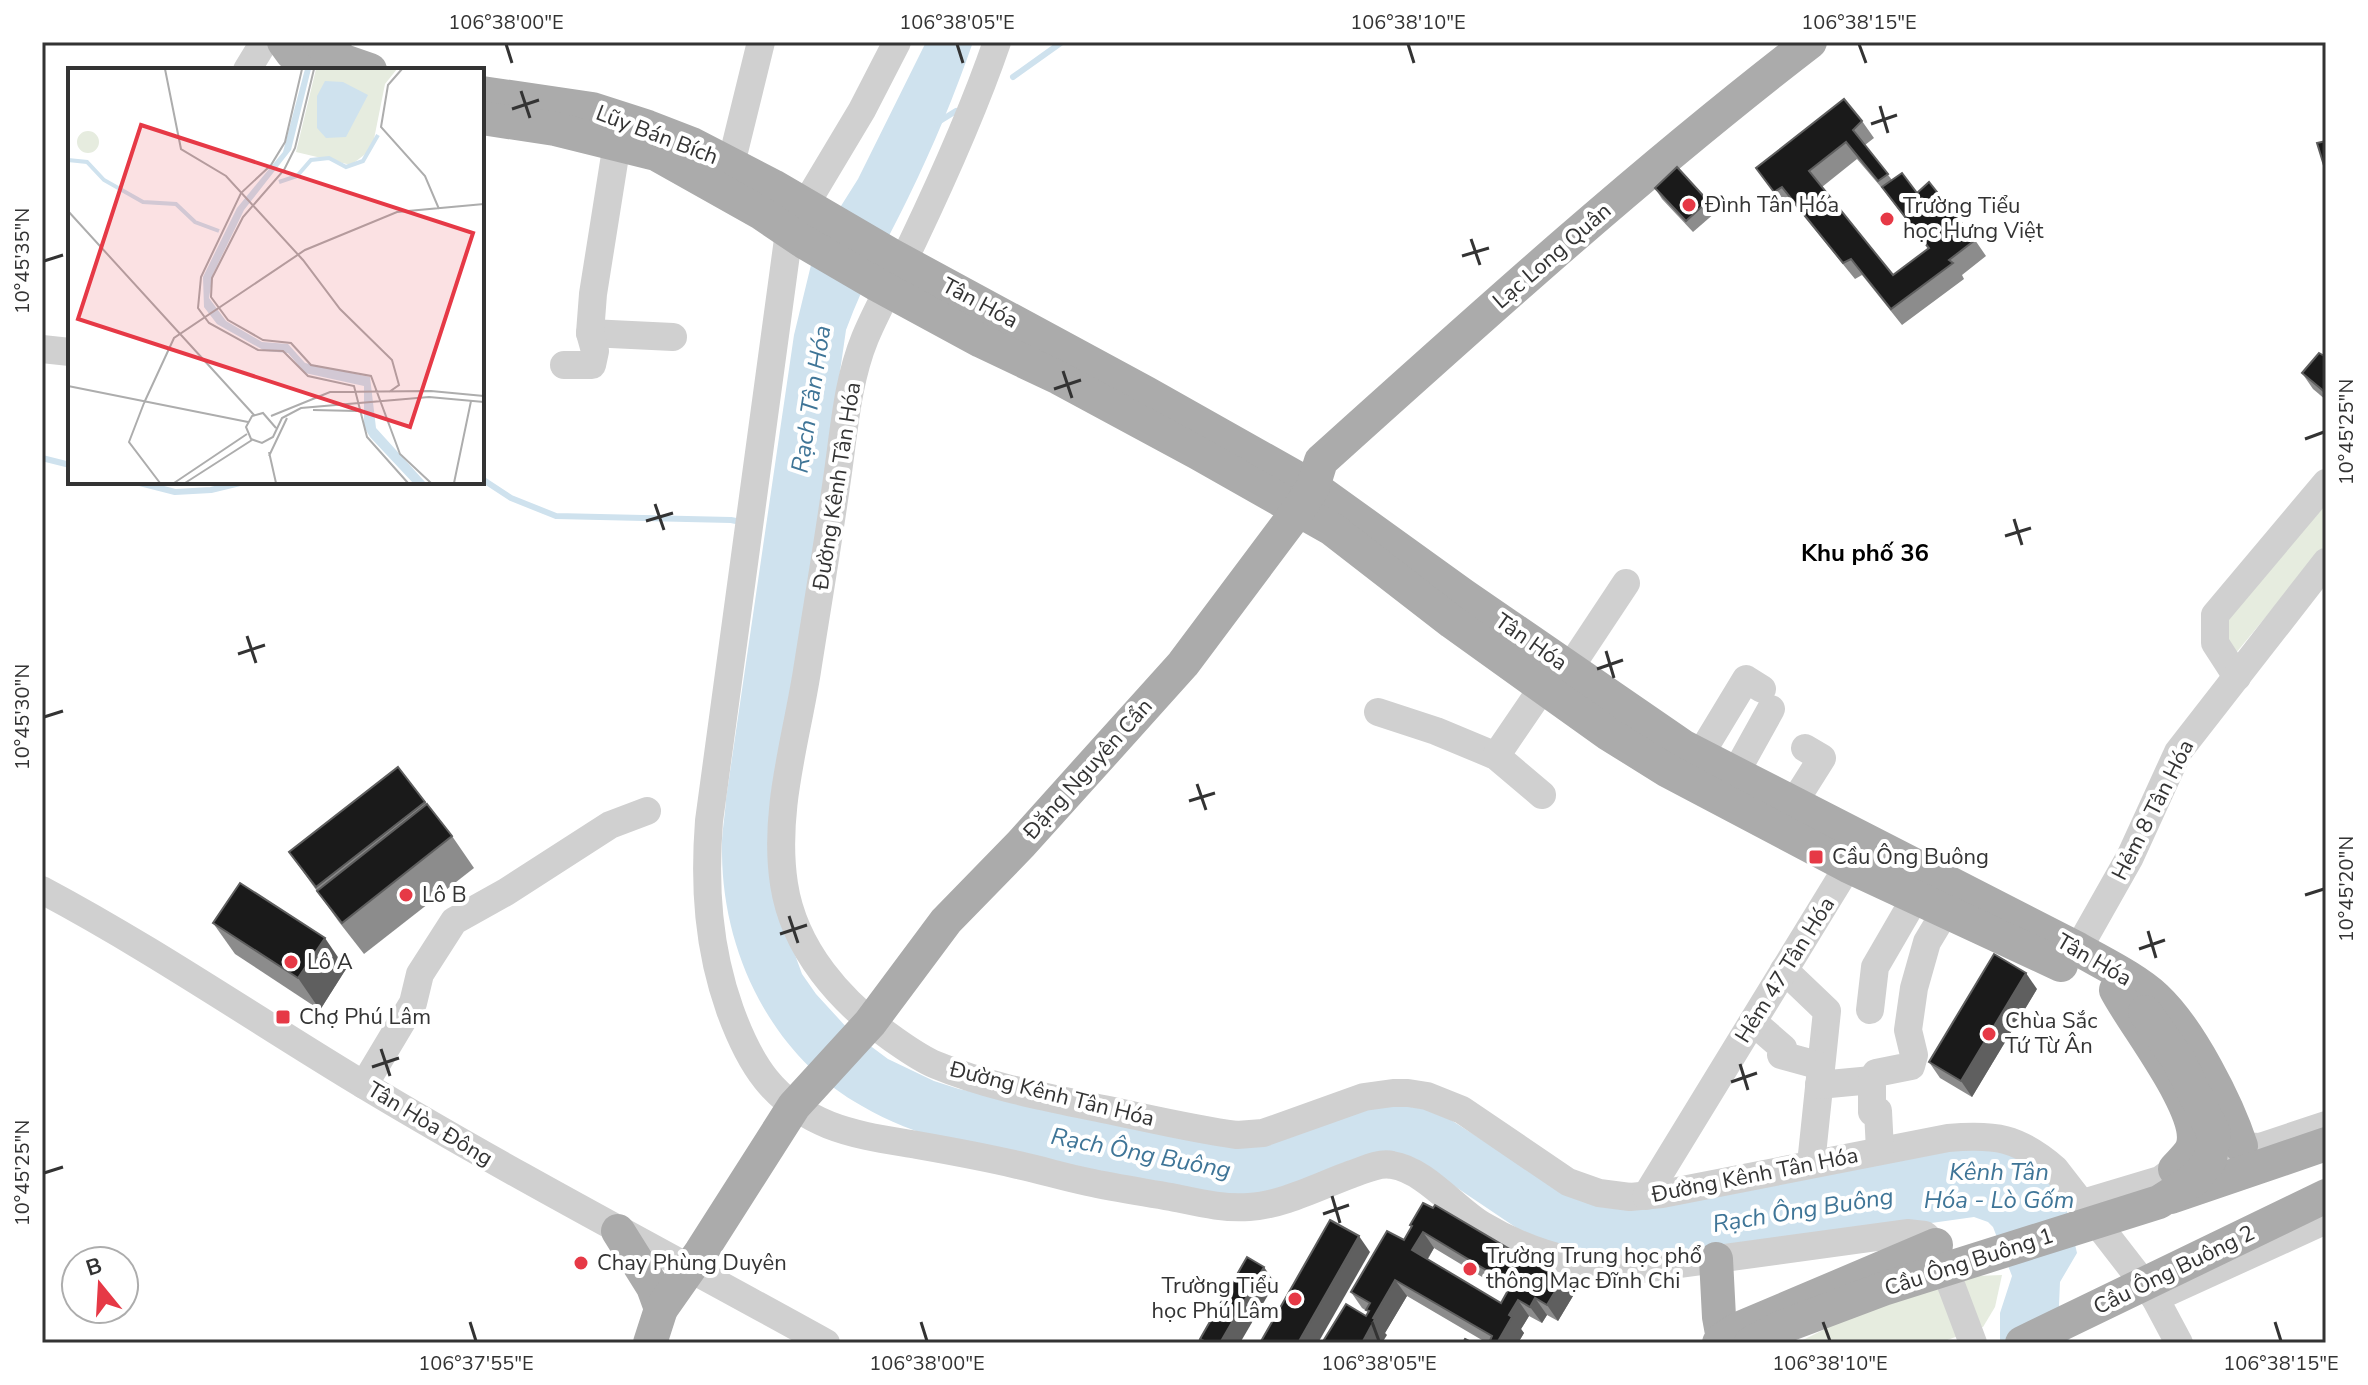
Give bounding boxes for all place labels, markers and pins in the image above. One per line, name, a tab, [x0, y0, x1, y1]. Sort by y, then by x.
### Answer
place label: Đình Tân Hóa	[1704, 190, 1839, 220]
place label: Trường Tiểu học Hưng Việt	[1903, 191, 2044, 246]
marker: Đình Tân Hóa	[1680, 196, 1698, 214]
marker: Trường Tiểu học Hưng Việt	[1878, 210, 1896, 228]
place label: Cầu Ông Buông	[1832, 842, 1989, 872]
marker: Cầu Ông Buông	[1807, 848, 1825, 866]
place label: Lô B	[422, 880, 467, 910]
marker: Lô B	[397, 886, 415, 904]
place label: Lô A	[307, 947, 353, 977]
marker: Lô A	[282, 953, 300, 971]
place label: Chợ Phú Lâm	[299, 1002, 431, 1032]
place label: Chùa Sắc Tứ Từ Ân	[2005, 1006, 2097, 1061]
marker: Chợ Phú Lâm	[274, 1008, 292, 1026]
marker: Chùa Sắc Tứ Từ Ân	[1980, 1025, 1998, 1043]
place label: Trường Trung học phổ thông Mạc Đĩnh Chi	[1486, 1241, 1702, 1296]
place label: Chay Phùng Duyên	[597, 1248, 787, 1278]
marker: Chay Phùng Duyên	[572, 1254, 590, 1272]
marker: Trường Trung học phổ thông Mạc Đĩnh Chi	[1461, 1260, 1479, 1278]
place label: Trường Tiểu học Phú Lâm	[1152, 1271, 1279, 1326]
marker: Trường Tiểu học Phú Lâm	[1286, 1290, 1304, 1308]

